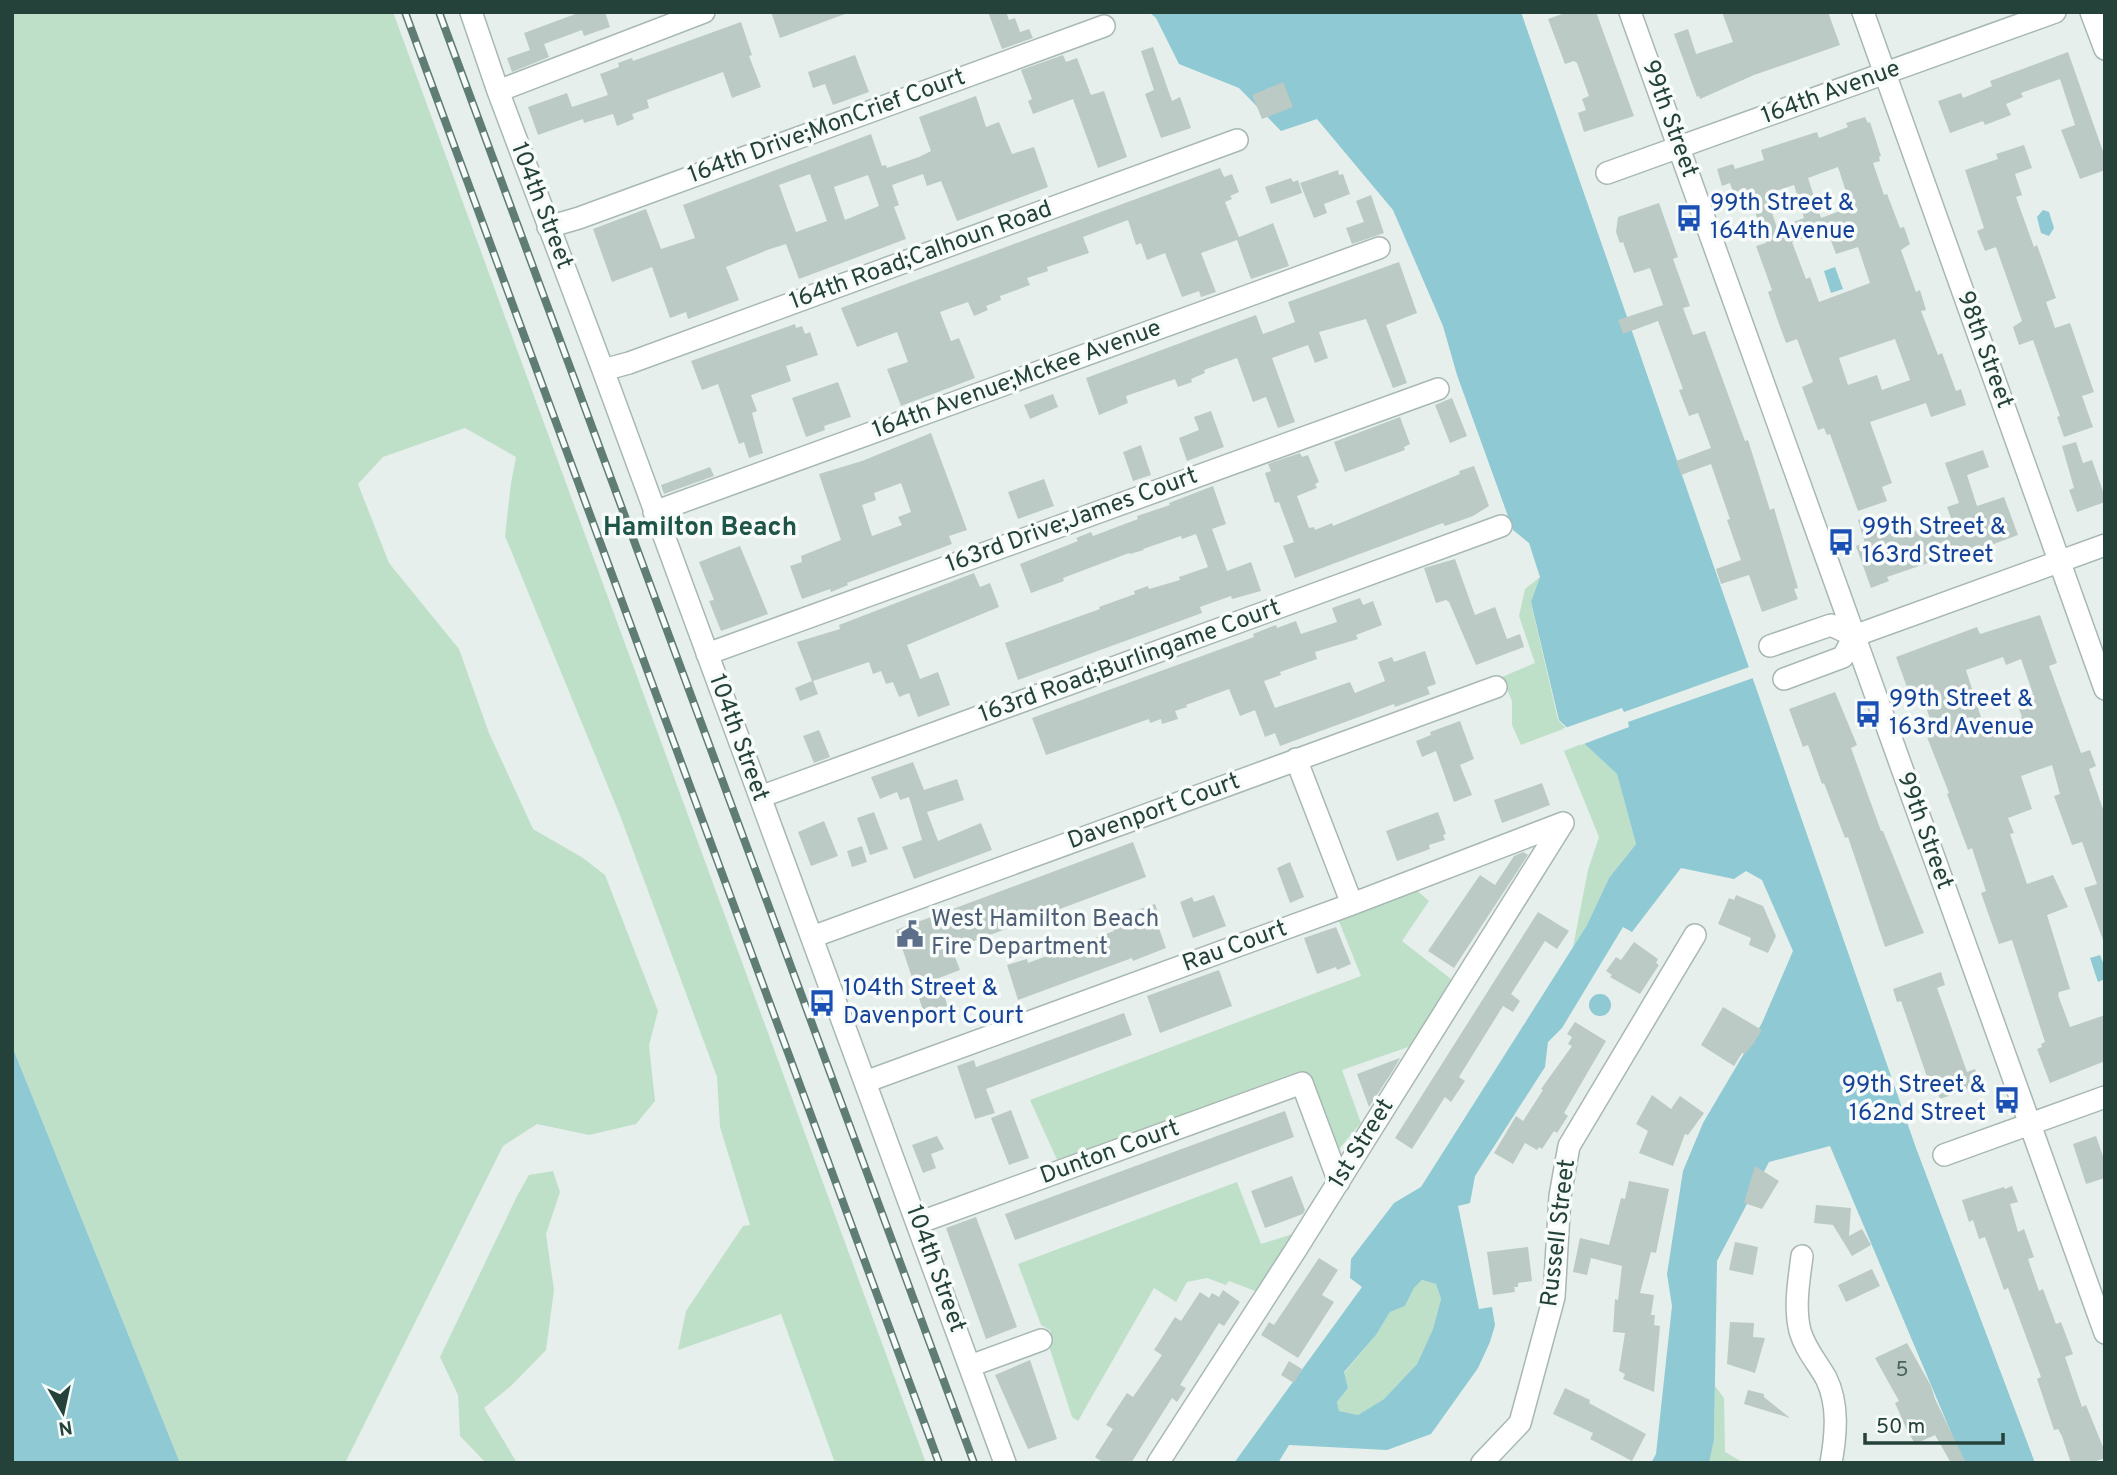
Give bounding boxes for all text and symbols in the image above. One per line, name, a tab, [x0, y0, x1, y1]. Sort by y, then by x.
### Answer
street label: 164th Avenue	[1758, 54, 1904, 132]
street label: 99th Street	[1634, 56, 1704, 182]
street label: 164th Drive;MonCrief Court	[684, 63, 970, 191]
street label: 104th Street	[503, 138, 579, 274]
place label: 99th Street & 164th Avenue	[1710, 189, 1855, 247]
street label: 164th Road;Calhoun Road	[786, 195, 1056, 317]
bus stop icon: 99th Street & 164th Avenue	[1674, 203, 1704, 233]
street label: 98th Street	[1949, 287, 2019, 413]
street label: 164th Avenue;Mckee Avenue	[869, 314, 1165, 446]
street label: 163rd Drive;James Court	[942, 461, 1202, 581]
district label: Hamilton Beach	[603, 512, 797, 545]
place label: 99th Street & 163rd Street	[1862, 513, 2006, 571]
bus stop icon: 99th Street & 163rd Street	[1826, 527, 1856, 557]
street label: 163rd Road;Burlingame Court	[975, 593, 1285, 731]
street label: 104th Street	[701, 670, 775, 806]
place label: 99th Street & 163rd Avenue	[1889, 685, 2034, 743]
bus stop icon: 99th Street & 163rd Avenue	[1853, 699, 1883, 729]
street label: Davenport Court	[1064, 767, 1244, 857]
street label: 99th Street	[1889, 768, 1959, 894]
place label: West Hamilton Beach Fire Department	[931, 905, 1159, 963]
street label: Rau Court	[1179, 914, 1291, 980]
public building icon: West Hamilton Beach Fire Department	[895, 919, 925, 949]
place label: 104th Street & Davenport Court	[843, 974, 1024, 1032]
bus stop icon: 104th Street & Davenport Court	[807, 988, 837, 1018]
place label: 99th Street & 162nd Street	[1842, 1071, 1986, 1129]
bus stop icon: 99th Street & 162nd Street	[1992, 1085, 2022, 1115]
street label: 1st Street	[1323, 1094, 1401, 1194]
street label: Dunton Court	[1036, 1114, 1184, 1192]
street label: Russell Street	[1535, 1157, 1583, 1309]
street label: 104th Street	[898, 1201, 972, 1337]
house number: 5	[1895, 1357, 1909, 1384]
north arrow	[28, 1377, 98, 1447]
scale bar	[1865, 1402, 2003, 1446]
text: N	[57, 1414, 74, 1440]
text: 50 m	[1876, 1414, 1925, 1441]

